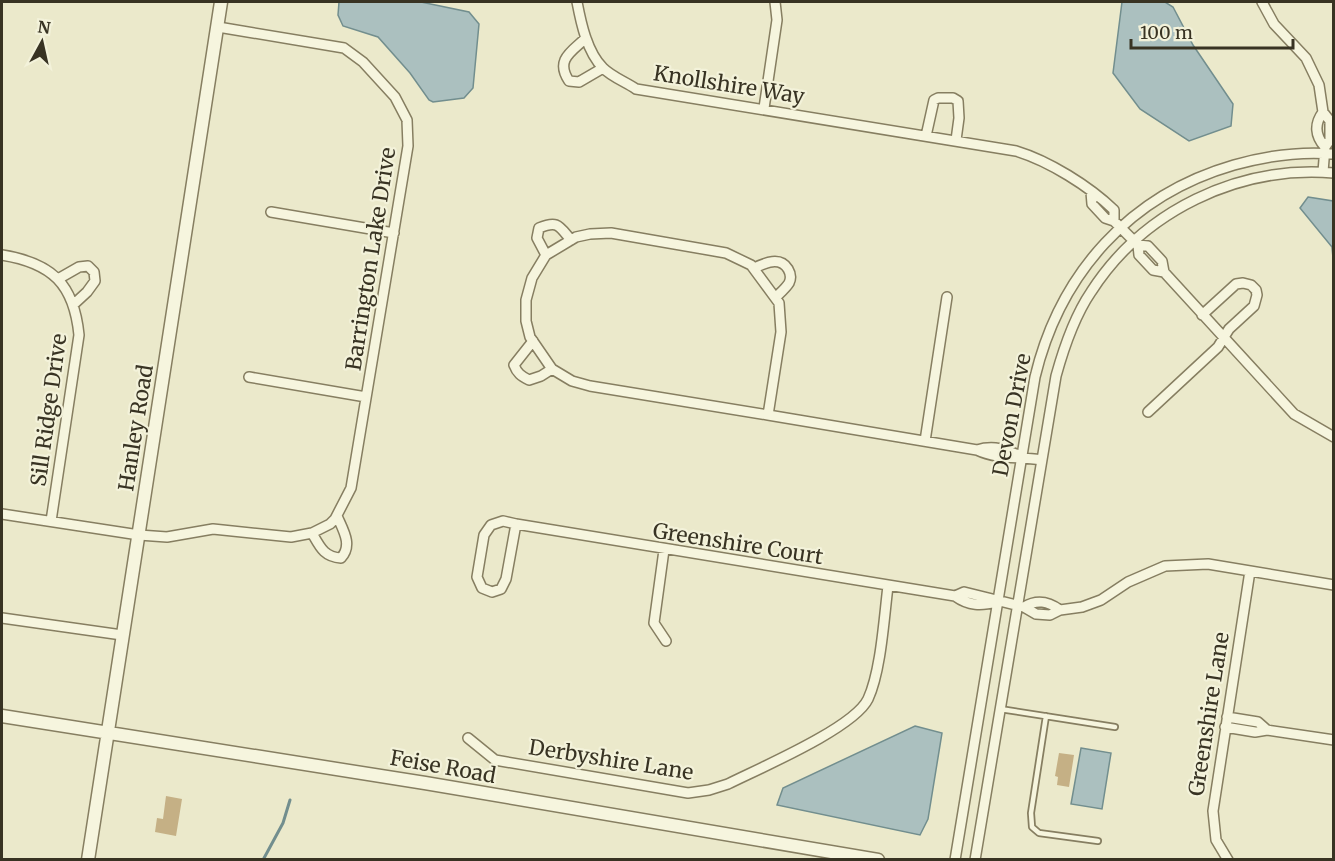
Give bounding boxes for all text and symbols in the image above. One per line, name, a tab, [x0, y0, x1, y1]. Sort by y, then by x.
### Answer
north arrow	[12, 12, 72, 72]
scale bar	[1131, 12, 1293, 50]
text: N	[36, 16, 52, 38]
text: 100 m	[1140, 21, 1193, 44]
street label: Knollshire Way	[652, 59, 807, 110]
street label: Barrington Lake Drive	[340, 145, 401, 372]
street label: Sill Ridge Drive	[24, 332, 73, 488]
street label: Devon Drive	[986, 351, 1037, 479]
street label: Hanley Road	[112, 363, 159, 493]
street label: Greenshire Court	[651, 517, 825, 570]
street label: Greenshire Lane	[1182, 630, 1235, 798]
street label: Derbyshire Lane	[527, 733, 695, 786]
street label: Feise Road	[388, 744, 498, 789]

